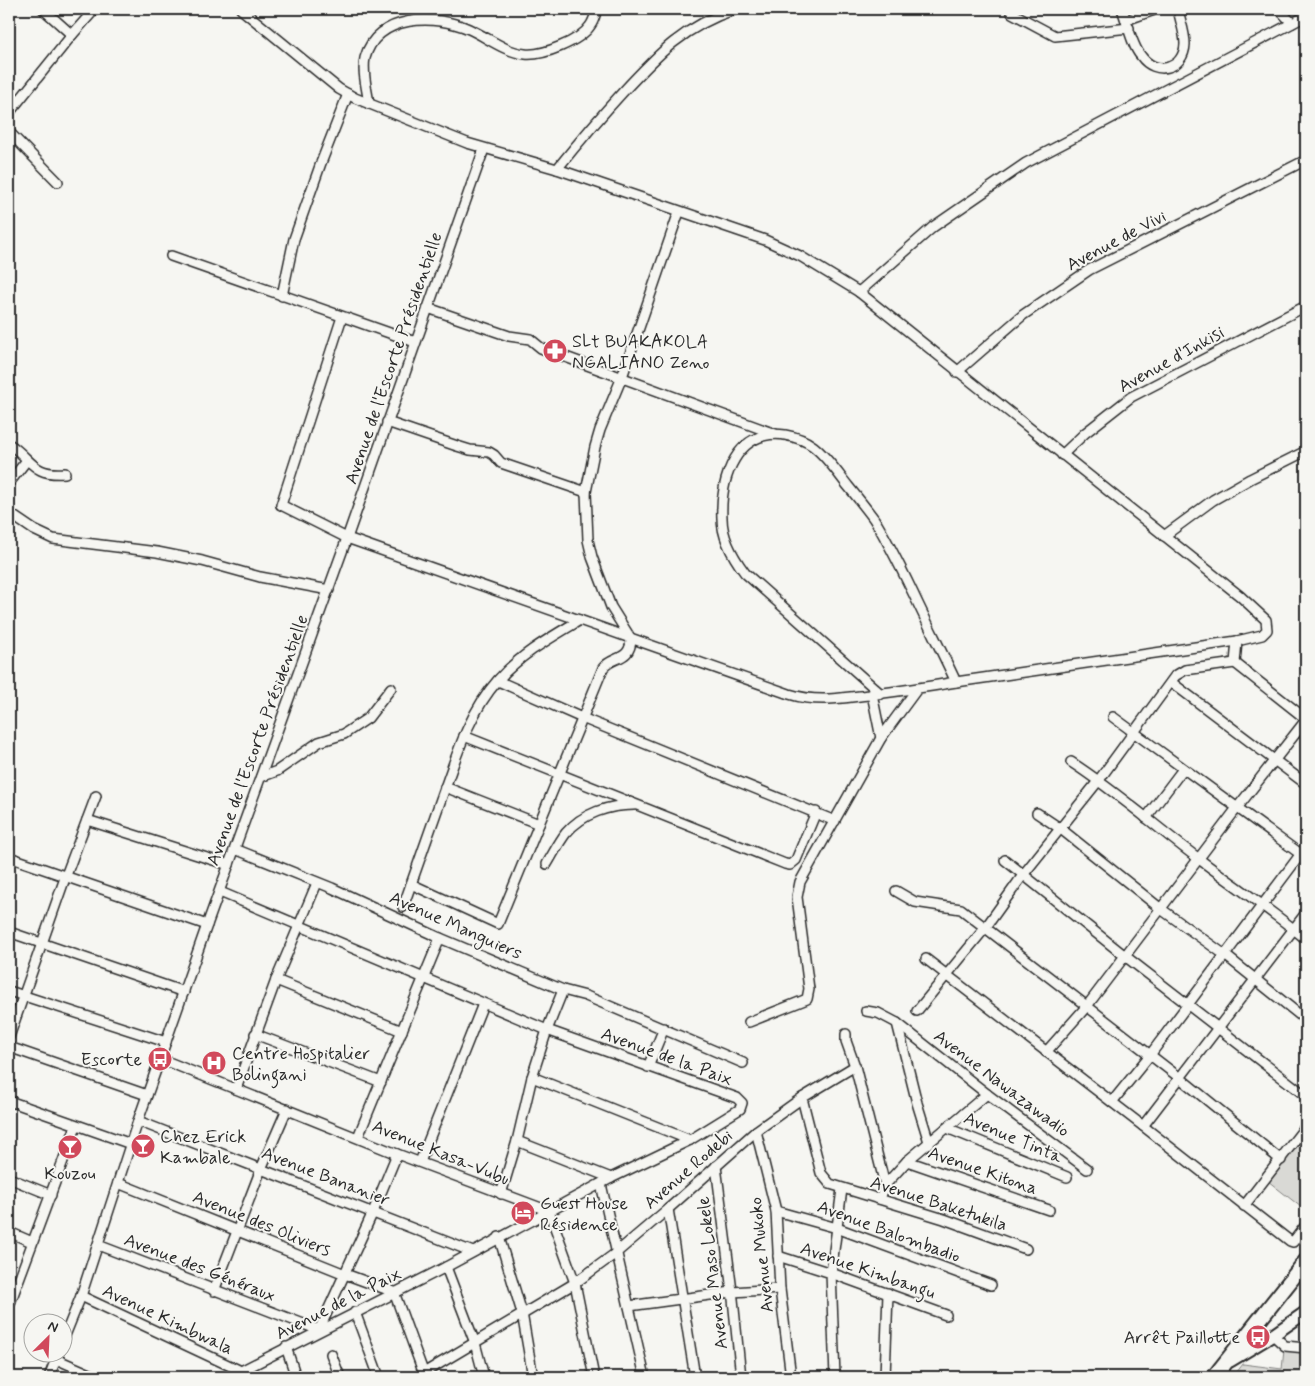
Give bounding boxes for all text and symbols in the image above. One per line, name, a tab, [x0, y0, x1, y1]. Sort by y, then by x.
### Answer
street label: Avenue de Vivi	[1062, 205, 1171, 277]
street label: Avenue de l'Escorte Présidentielle	[339, 229, 448, 488]
street label: Avenue d'Inkisi	[1114, 321, 1229, 399]
place label: SLt BUAKAKOLA NGALIANO Zeno	[572, 330, 709, 375]
pharmacy icon: SLt BUAKAKOLA NGALIANO Zeno	[542, 338, 568, 364]
street label: Avenue de l'Escorte Présidentielle	[201, 612, 315, 869]
street label: Avenue Manguiers	[385, 886, 526, 967]
street label: Avenue de la Paix	[598, 1022, 736, 1092]
street label: Avenue Nawazawadio	[928, 1025, 1074, 1143]
place label: Centre Hospitalier Bolingani	[232, 1042, 370, 1089]
bus stop icon: Escorte	[147, 1046, 173, 1072]
place label: Escorte	[81, 1048, 142, 1072]
hospital icon: Centre Hospitalier Bolingani	[201, 1050, 227, 1076]
street label: Avenue Tinta	[960, 1106, 1066, 1170]
street label: Avenue Kasa-Vubu	[368, 1114, 513, 1191]
street label: Avenue Rodebi	[639, 1124, 738, 1215]
place label: Chez Erick Kambale	[160, 1125, 246, 1170]
bar icon: Chez Erick Kambale	[130, 1133, 156, 1159]
bar icon: Kouzou	[57, 1134, 83, 1160]
street label: Avenue Bananier	[258, 1141, 394, 1213]
street label: Avenue Kitona	[925, 1141, 1041, 1201]
place label: Kouzou	[44, 1162, 96, 1186]
street label: Avenue Baketukila	[867, 1171, 1010, 1237]
street label: Avenue des Oliviers	[189, 1185, 334, 1263]
place label: Guest House Résidence	[540, 1192, 628, 1237]
street label: Avenue Maso Lokele	[692, 1195, 734, 1351]
street label: Avenue Balombadio	[814, 1195, 964, 1269]
street label: Avenue Mukoko	[744, 1196, 780, 1314]
hotel icon: Guest House Résidence	[510, 1200, 536, 1226]
street label: Avenue des Généraux	[121, 1228, 279, 1308]
street label: Avenue Kimbangu	[796, 1237, 938, 1307]
street label: Avenue de la Paix	[272, 1262, 405, 1346]
street label: Avenue Kimbwala	[98, 1279, 237, 1361]
north arrow	[22, 1314, 72, 1364]
text: N	[45, 1317, 61, 1337]
bus stop icon: Arrêt Paillotte	[1245, 1324, 1271, 1350]
place label: Arrêt Paillotte	[1124, 1326, 1240, 1350]

